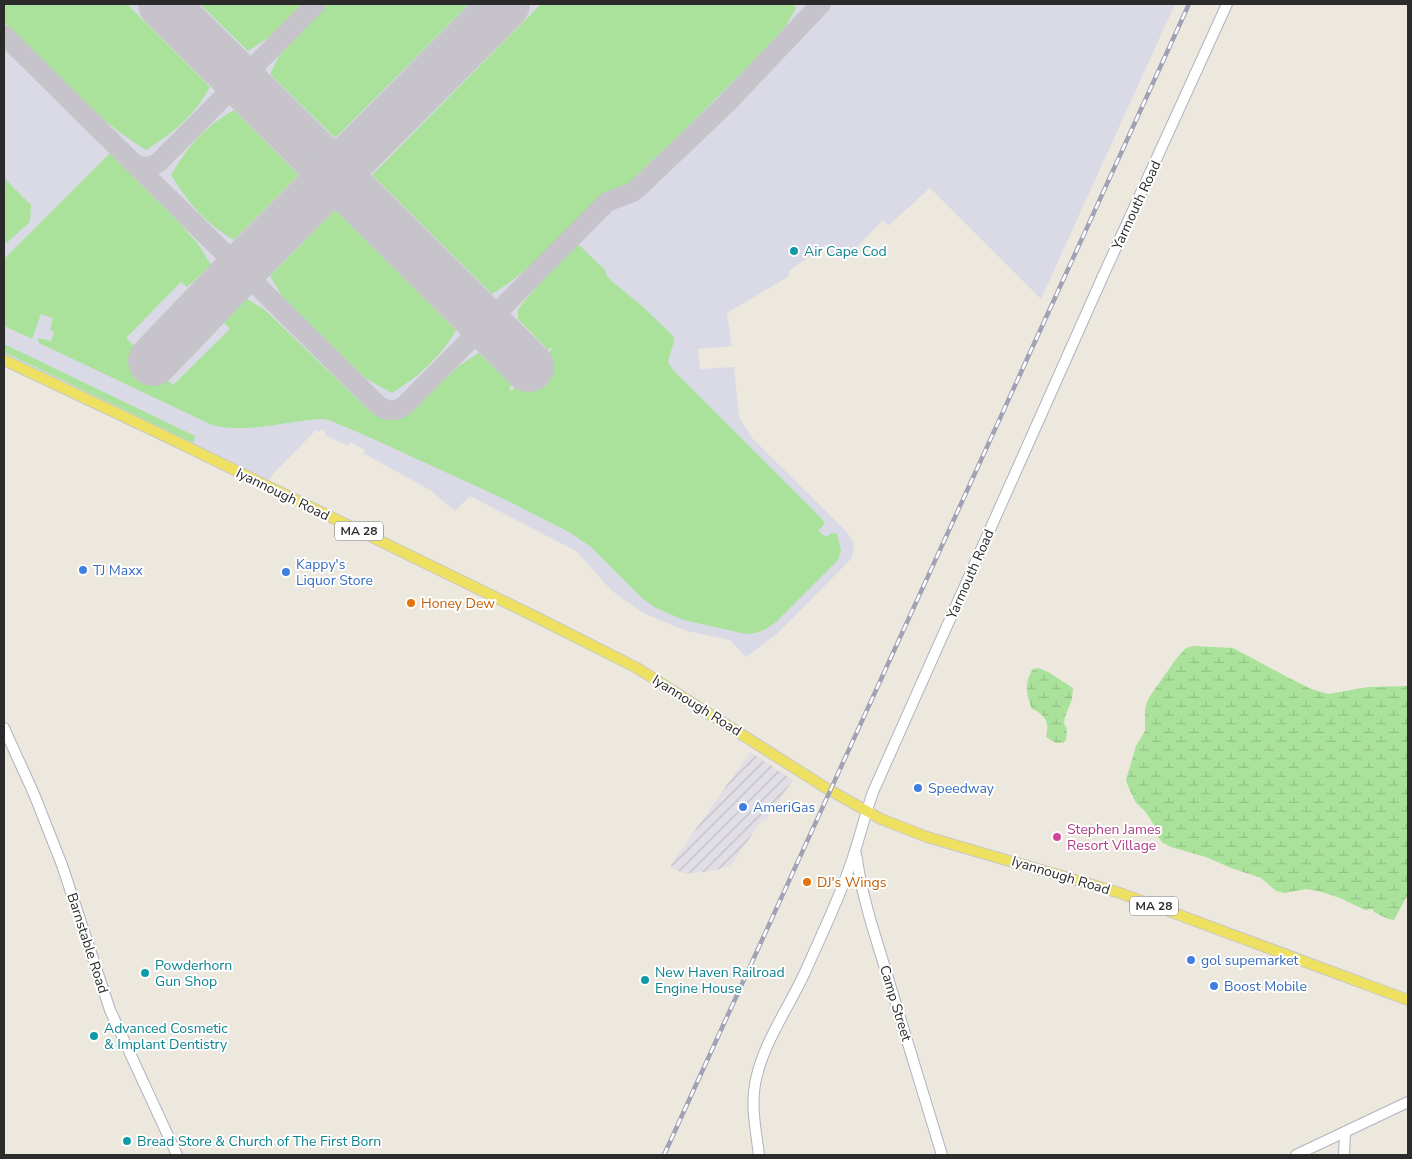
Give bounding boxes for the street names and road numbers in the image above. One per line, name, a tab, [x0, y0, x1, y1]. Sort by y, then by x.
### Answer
street label: Yarmouth Road	[1107, 158, 1165, 254]
street label: Iyannough Road	[233, 464, 333, 525]
road number: MA 28	[335, 522, 383, 540]
street label: Yarmouth Road	[942, 526, 999, 623]
street label: Iyannough Road	[648, 670, 745, 740]
street label: Iyannough Road	[1009, 851, 1112, 899]
street label: Barnstable Road	[62, 890, 113, 996]
road number: MA 28	[1130, 896, 1178, 916]
street label: Camp Street	[875, 963, 916, 1044]

